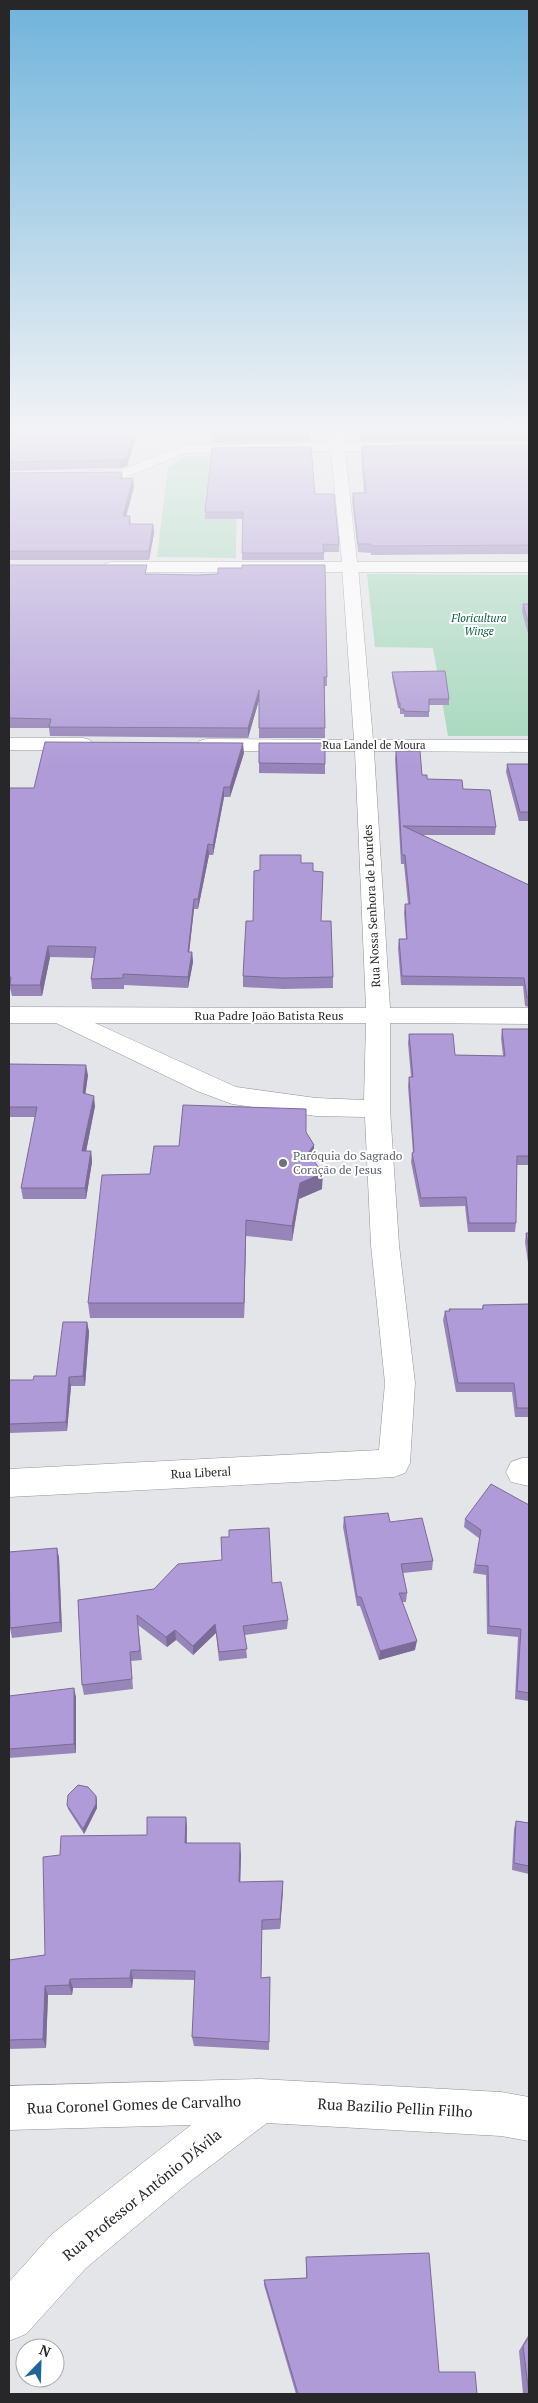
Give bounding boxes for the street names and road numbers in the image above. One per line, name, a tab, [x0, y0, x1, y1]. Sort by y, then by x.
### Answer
street label: Rua Landel de Moura	[322, 738, 426, 752]
street label: Rua Nossa Senhora de Lourdes	[360, 824, 383, 988]
street label: Rua Padre João Batista Reus	[195, 1008, 343, 1023]
street label: Rua Liberal	[170, 1463, 232, 1482]
street label: Rua Coronel Gomes de Carvalho	[26, 2090, 241, 2118]
street label: Rua Bazilio Pellin Filho	[317, 2093, 473, 2121]
street label: Rua Professor Antônio D'Ávila	[58, 2124, 225, 2265]

